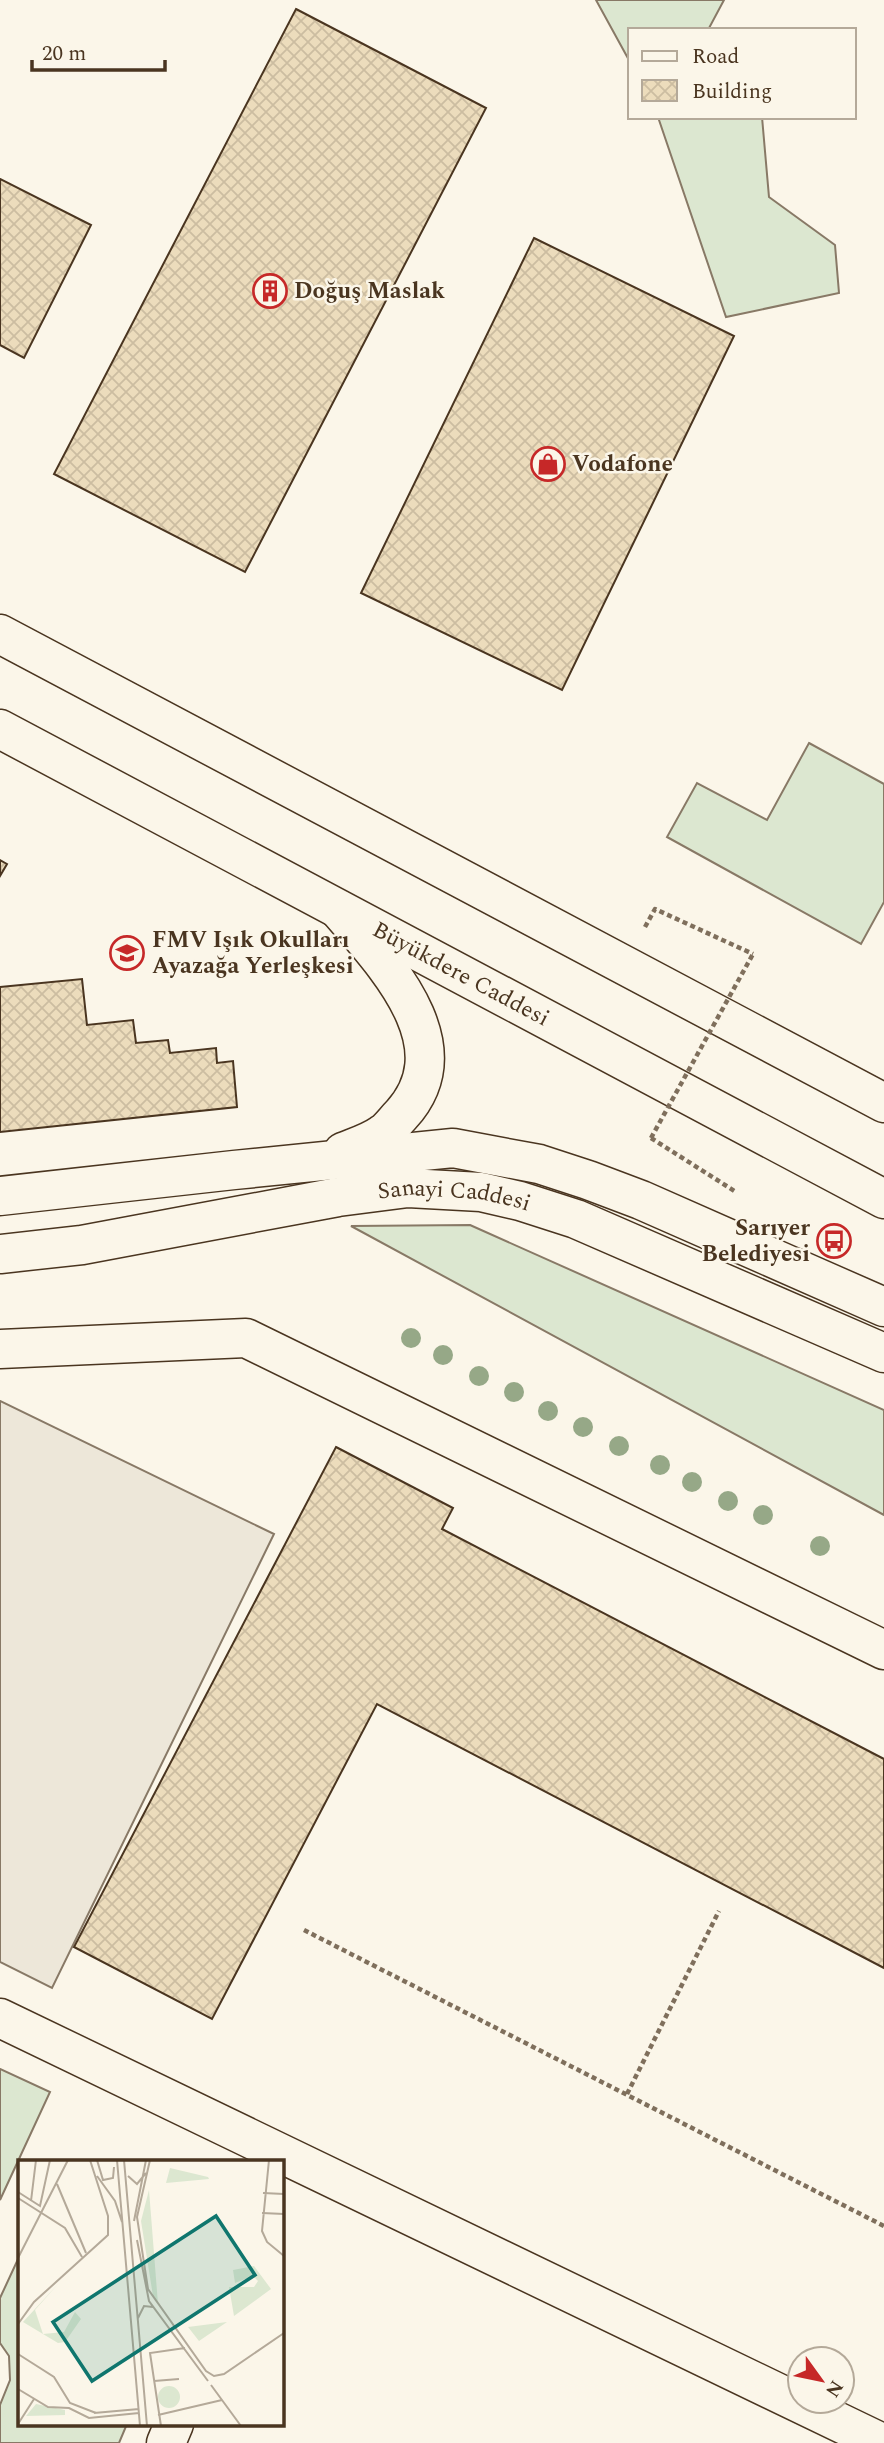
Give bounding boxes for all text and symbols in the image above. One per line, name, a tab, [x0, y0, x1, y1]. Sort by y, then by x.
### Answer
scale bar	[32, 28, 164, 72]
legend	[628, 28, 856, 119]
text: 20 m	[42, 38, 86, 70]
text: Road	[692, 41, 739, 73]
text: Building	[692, 76, 772, 108]
building icon: Doğuş Maslak	[251, 272, 289, 310]
place label: Doğuş Maslak	[294, 274, 445, 309]
shop icon: Vodafone	[529, 445, 567, 483]
place label: Vodafone	[572, 447, 673, 482]
street label: Büyükdere Caddesi	[366, 913, 556, 1036]
place label: FMV Işık Okulları Ayazağa Yerleşkesi	[152, 923, 354, 984]
school or university icon: FMV Işık Okulları Ayazağa Yerleşkesi	[108, 934, 146, 972]
street label: Sanayi Caddesi	[375, 1170, 535, 1221]
place label: Sarıyer Belediyesi	[701, 1211, 810, 1272]
bus stop icon: Sarıyer Belediyesi	[815, 1222, 853, 1260]
inset map	[18, 2160, 284, 2426]
north arrow	[786, 2345, 856, 2415]
text: N	[818, 2374, 850, 2403]

